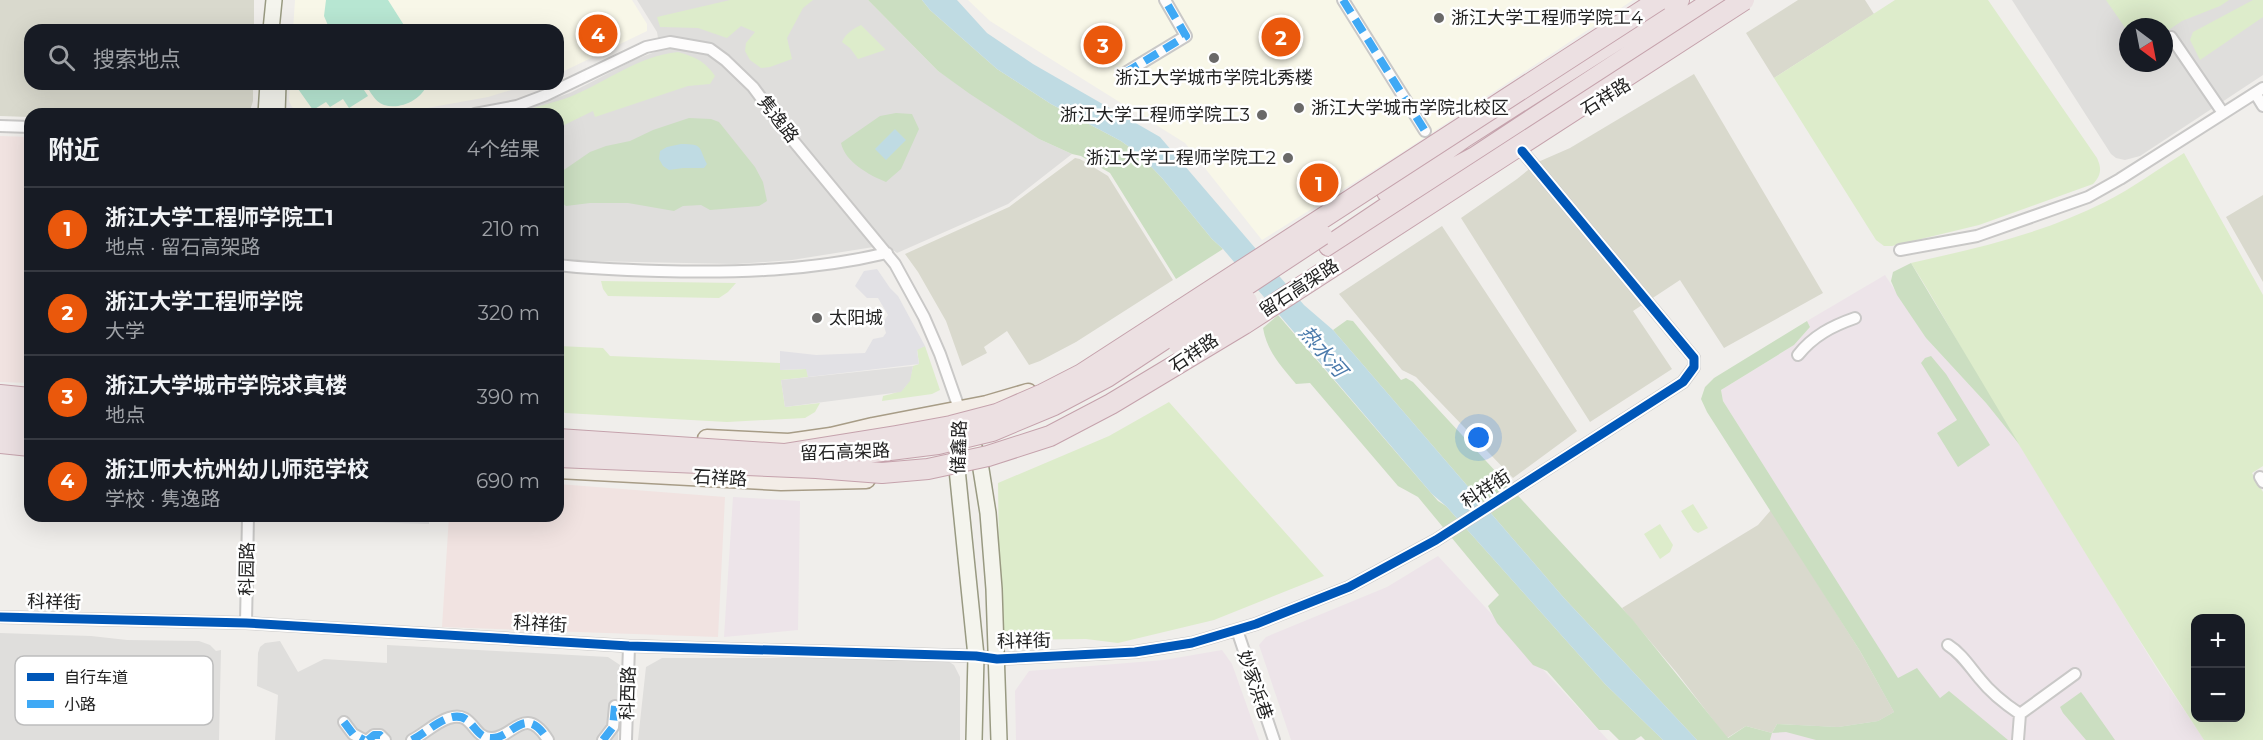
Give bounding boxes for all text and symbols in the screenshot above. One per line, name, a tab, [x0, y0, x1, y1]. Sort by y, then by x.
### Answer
place label: 浙江大学工程师学院工4	[1451, 7, 1643, 29]
marker: 浙江大学工程师学院工4	[1432, 11, 1446, 25]
pin: 4	[578, 12, 618, 57]
pin: 2	[1262, 15, 1300, 60]
north arrow	[2119, 18, 2173, 72]
pin: 3	[1084, 22, 1122, 68]
search box	[24, 24, 564, 90]
icon: search	[45, 41, 78, 74]
text: 搜索地点	[93, 46, 181, 73]
marker: 浙江大学城市学院北秀楼	[1207, 51, 1221, 65]
place label: 浙江大学城市学院北秀楼	[1115, 67, 1313, 89]
street label: 石祥路	[1577, 73, 1635, 121]
street label: 隽逸路	[753, 91, 803, 147]
place label: 浙江大学城市学院北校区	[1311, 97, 1509, 119]
marker: 浙江大学城市学院北校区	[1292, 101, 1306, 115]
place label: 浙江大学工程师学院工3	[1060, 104, 1250, 126]
marker: 浙江大学工程师学院工3	[1255, 108, 1269, 122]
text: 附近	[48, 134, 100, 166]
text: 4个结果	[467, 137, 540, 161]
place label: 浙江大学工程师学院工2	[1086, 147, 1276, 169]
marker: 浙江大学工程师学院工2	[1281, 151, 1295, 165]
pin: 1	[1300, 160, 1338, 206]
text: 浙江大学工程师学院工1	[105, 204, 334, 231]
text: 1	[64, 217, 71, 241]
text: 210 m	[482, 217, 540, 241]
text: 地点 · 留石高架路	[105, 235, 261, 259]
street label: 留石高架路	[1255, 254, 1343, 322]
text: 浙江大学工程师学院	[105, 288, 303, 315]
text: 2	[62, 301, 73, 325]
text: 320 m	[478, 301, 540, 325]
place label: 太阳城	[829, 307, 883, 329]
marker: 太阳城	[810, 311, 824, 325]
text: 大学	[105, 319, 145, 343]
water label: 热水河	[1294, 320, 1354, 385]
street label: 石祥路	[1165, 329, 1223, 377]
text: 浙江大学城市学院求真楼	[105, 372, 347, 399]
text: 3	[62, 385, 73, 409]
text: 390 m	[477, 385, 540, 409]
text: 地点	[105, 403, 145, 427]
street label: 储鑫路	[947, 420, 971, 474]
your location	[1464, 423, 1493, 452]
street label: 留石高架路	[800, 439, 890, 465]
text: 浙江师大杭州幼儿师范学校	[105, 456, 369, 483]
street label: 科祥街	[1457, 465, 1515, 513]
street label: 石祥路	[692, 466, 748, 490]
text: 4	[61, 469, 74, 493]
text: 690 m	[476, 469, 540, 493]
text: 学校 · 隽逸路	[105, 487, 221, 511]
street label: 科园路	[236, 542, 258, 596]
street label: 科祥街	[27, 591, 81, 613]
street label: 科祥街	[512, 612, 568, 636]
map controls	[2191, 614, 2245, 722]
button: +	[2191, 614, 2245, 668]
street label: 科祥街	[997, 630, 1051, 652]
street label: 妙家浜巷	[1233, 647, 1277, 723]
legend	[15, 656, 213, 725]
street label: 科西路	[616, 666, 640, 720]
text: 自行车道	[64, 668, 128, 687]
button: −	[2191, 668, 2245, 722]
text: 小路	[64, 695, 96, 714]

